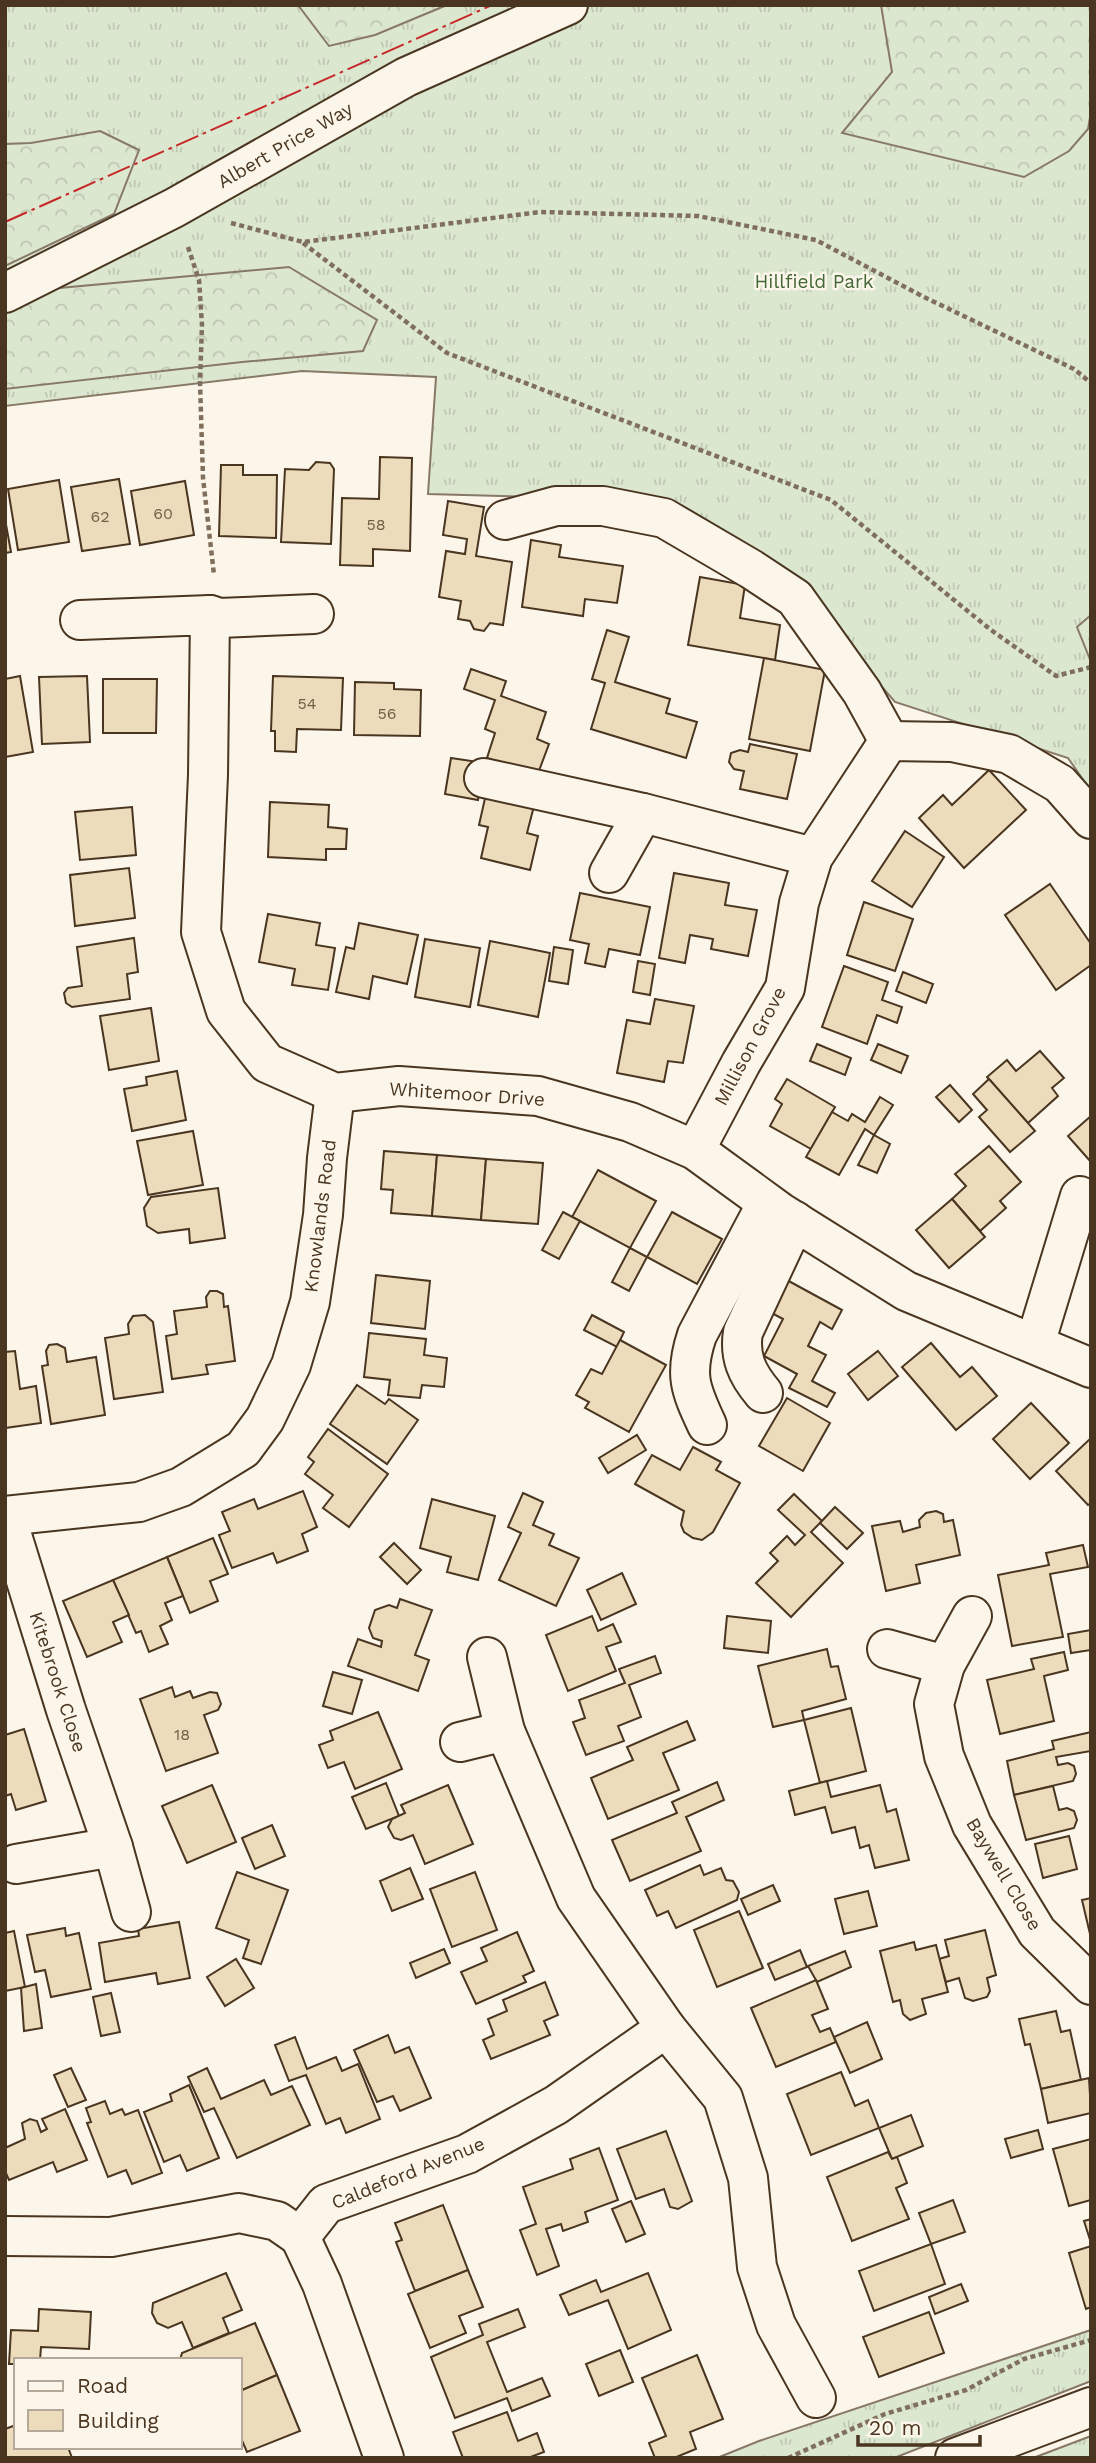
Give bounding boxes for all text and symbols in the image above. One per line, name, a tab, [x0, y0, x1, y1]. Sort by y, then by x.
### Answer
street label: Albert Price Way	[213, 97, 357, 193]
park label: Hillfield Park	[754, 270, 874, 293]
house number: 60	[153, 504, 173, 523]
house number: 62	[90, 507, 110, 526]
house number: 58	[366, 515, 386, 534]
house number: 54	[297, 694, 317, 713]
house number: 56	[377, 704, 397, 723]
street label: Millison Grove	[709, 983, 791, 1109]
street label: Whitemoor Drive	[388, 1077, 546, 1111]
street label: Knowlands Road	[299, 1138, 341, 1294]
street label: Kitebrook Close	[24, 1609, 92, 1755]
house number: 18	[174, 1725, 190, 1744]
street label: Baywell Close	[961, 1813, 1047, 1935]
street label: Caldeford Avenue	[328, 2132, 488, 2214]
legend	[14, 2358, 242, 2449]
text: Road	[77, 2373, 128, 2398]
scale bar	[858, 2404, 981, 2448]
text: Building	[77, 2408, 159, 2433]
text: 20 m	[869, 2415, 921, 2440]

